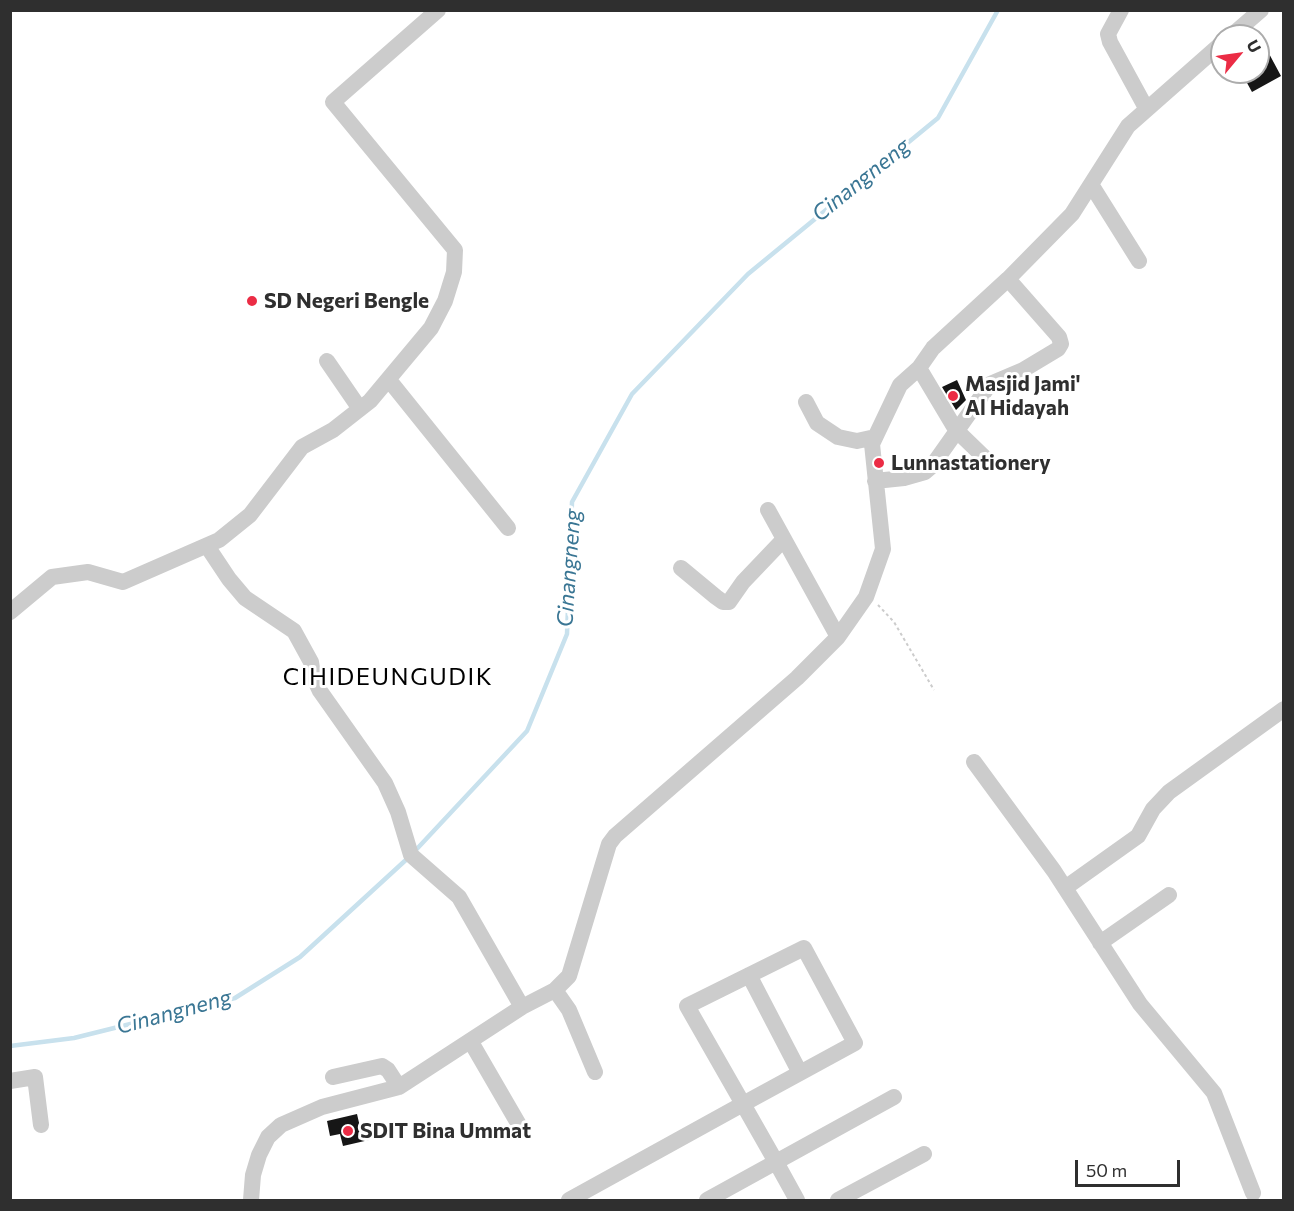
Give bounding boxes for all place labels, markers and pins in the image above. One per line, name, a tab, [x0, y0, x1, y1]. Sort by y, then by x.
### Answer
place label: SD Negeri Bengle	[264, 288, 429, 314]
marker: SD Negeri Bengle	[245, 294, 259, 308]
place label: Masjid Jami' Al Hidayah	[965, 371, 1081, 421]
marker: Masjid Jami' Al Hidayah	[946, 389, 960, 403]
place label: Lunnastationery	[891, 450, 1051, 476]
marker: Lunnastationery	[872, 456, 886, 470]
place label: SDIT Bina Ummat	[360, 1118, 531, 1144]
marker: SDIT Bina Ummat	[341, 1124, 355, 1138]

